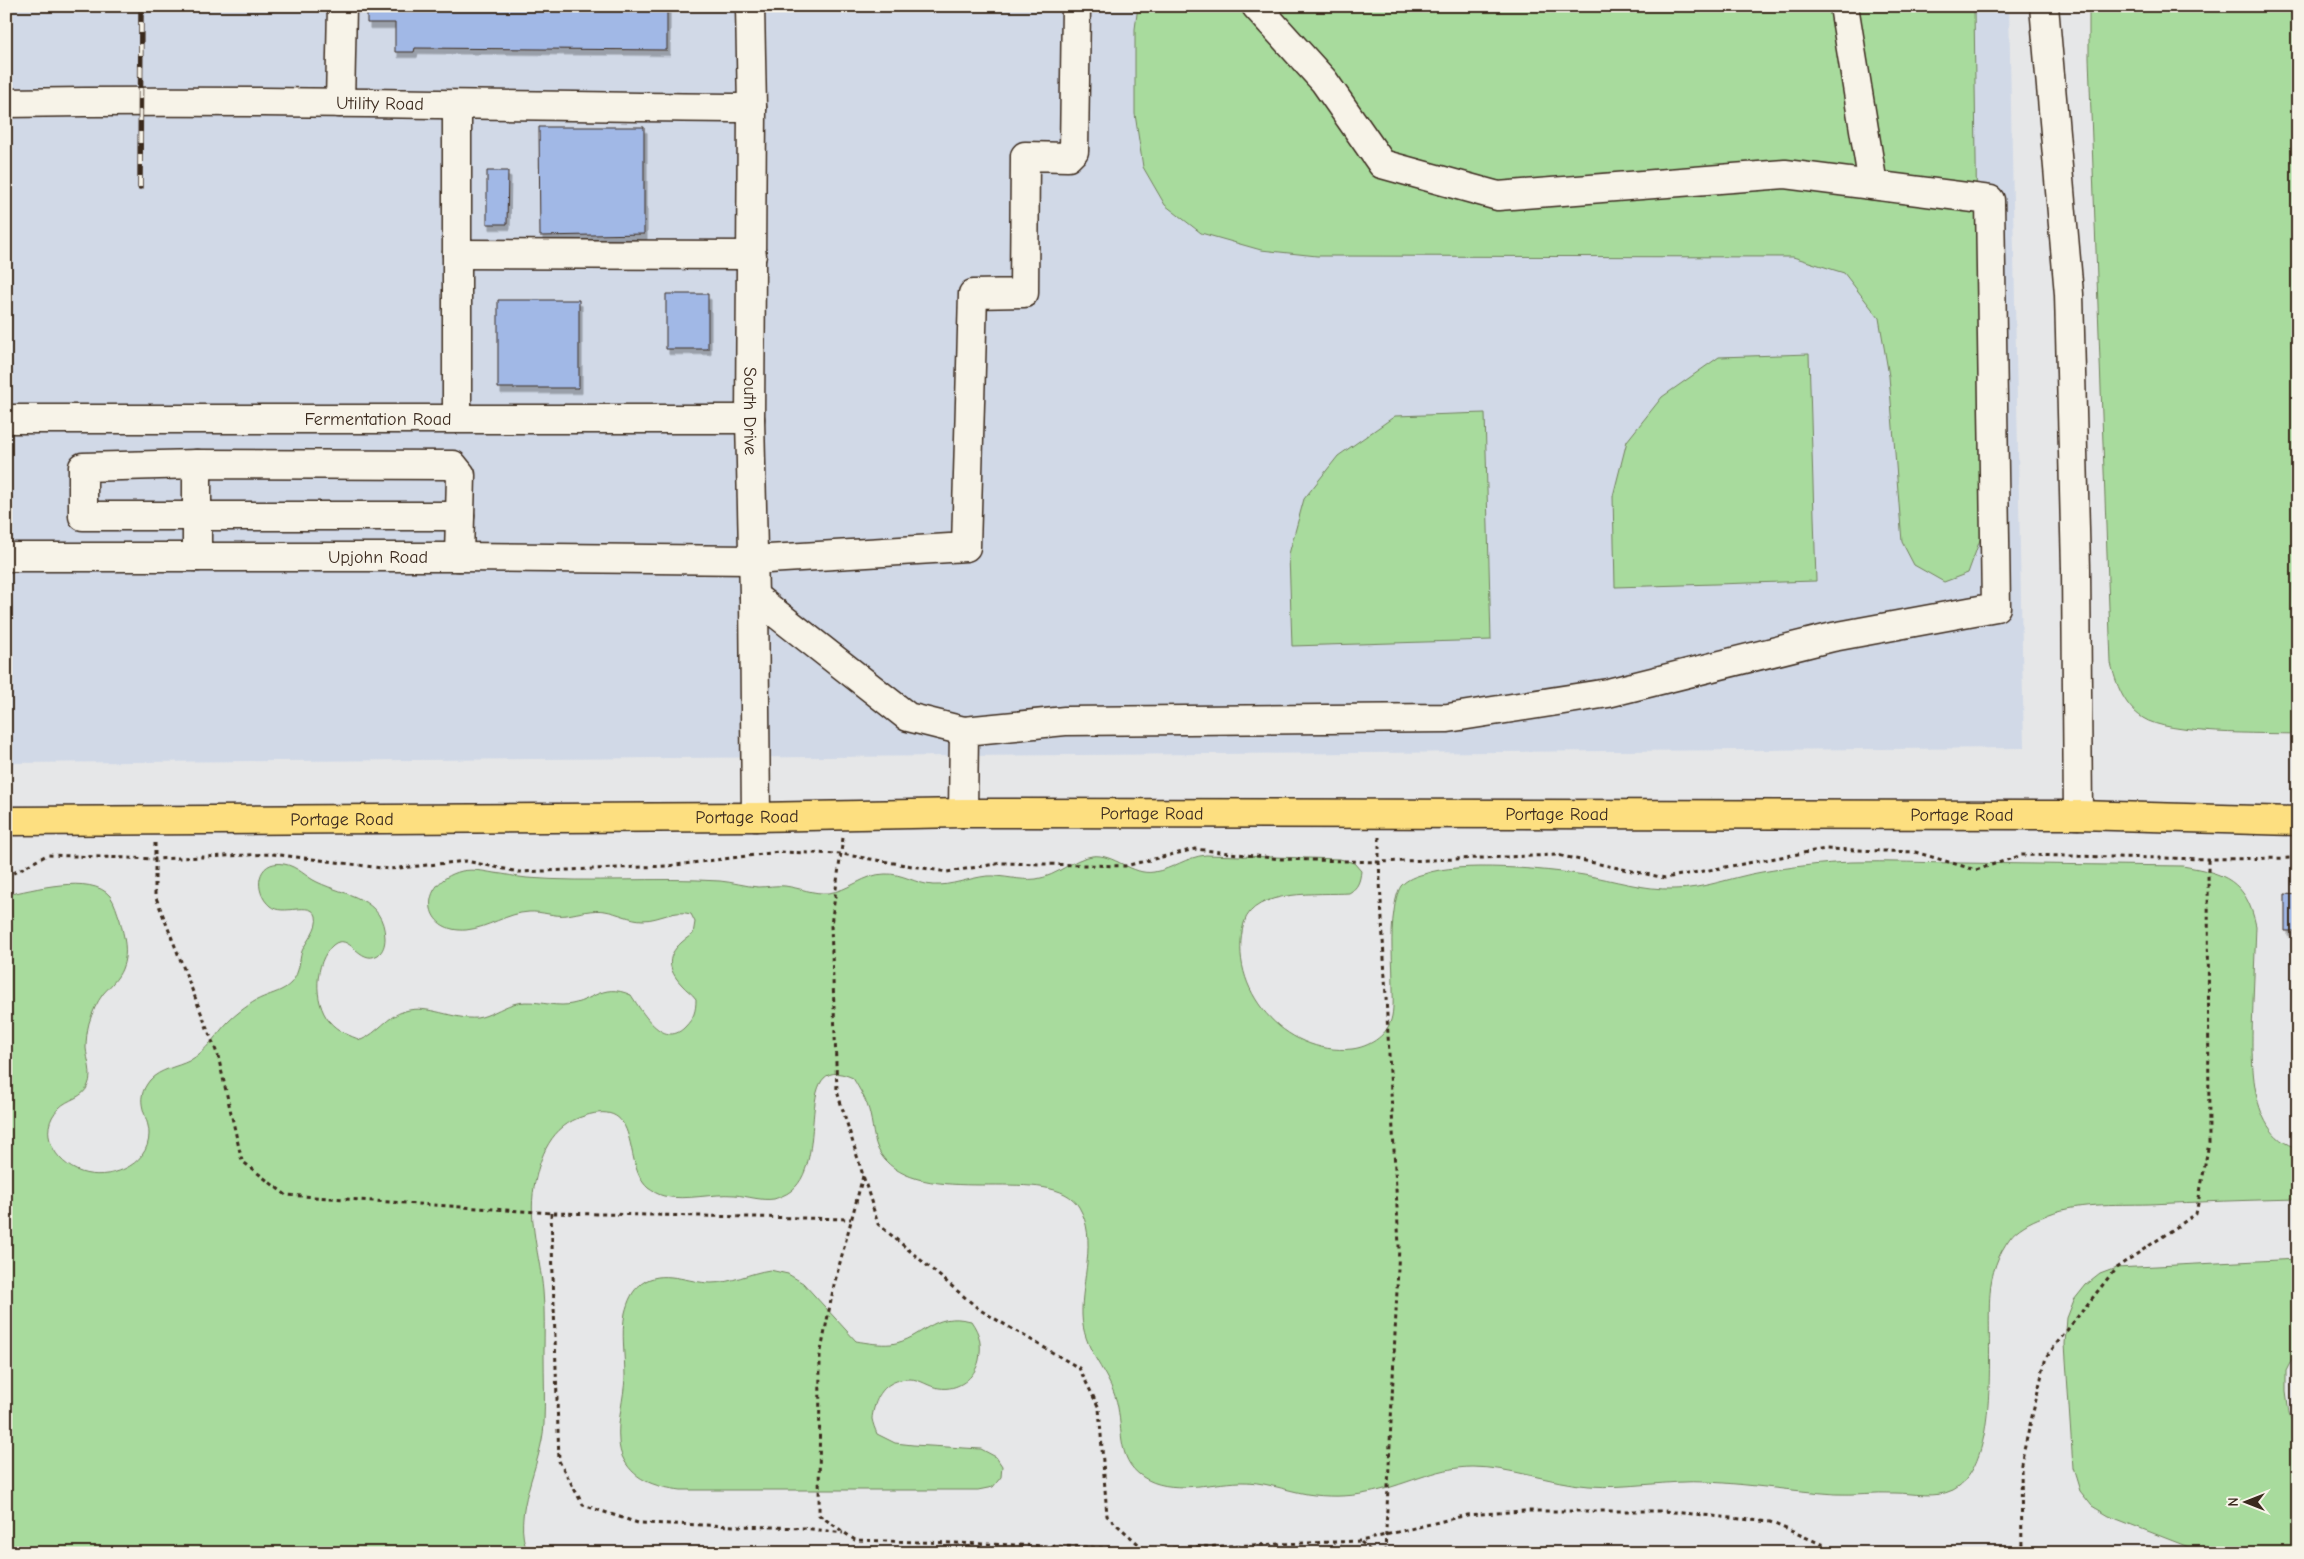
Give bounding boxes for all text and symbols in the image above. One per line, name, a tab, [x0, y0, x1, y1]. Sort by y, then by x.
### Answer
street label: Utility Road	[336, 92, 424, 114]
street label: South Drive	[739, 367, 761, 455]
street label: Fermentation Road	[304, 409, 452, 430]
street label: Upjohn Road	[328, 547, 428, 568]
street label: Portage Road	[1100, 803, 1204, 824]
street label: Portage Road	[1505, 803, 1609, 825]
street label: Portage Road	[1910, 804, 2014, 825]
street label: Portage Road	[695, 806, 799, 828]
street label: Portage Road	[290, 808, 394, 830]
north arrow	[2222, 1476, 2272, 1526]
text: N	[2225, 1497, 2242, 1507]

